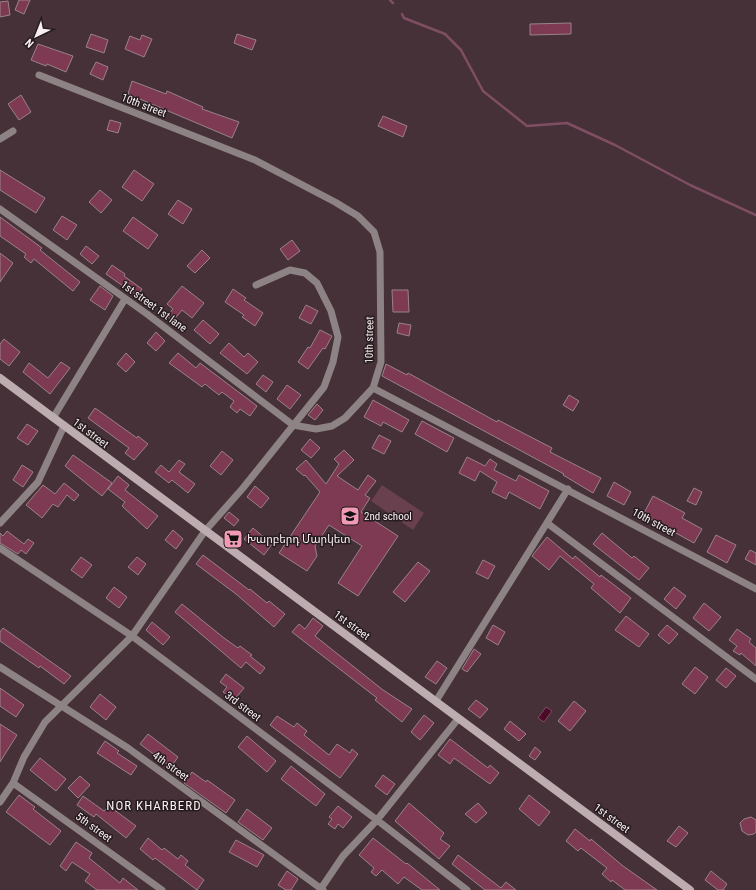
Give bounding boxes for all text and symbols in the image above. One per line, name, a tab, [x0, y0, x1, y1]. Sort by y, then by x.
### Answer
north arrow	[16, 16, 56, 56]
text: N	[22, 36, 36, 50]
street label: 10th street	[120, 91, 168, 120]
street label: 1st street 1st lane	[118, 278, 189, 335]
street label: 10th street	[363, 316, 376, 364]
street label: 1st street	[70, 416, 111, 451]
school or university icon: 2nd school	[339, 505, 361, 527]
street label: 10th street	[630, 506, 678, 539]
place label: 2nd school	[364, 510, 412, 523]
supermarket icon: Խարբերդ Մարկետ	[222, 528, 244, 550]
place label: Խարբերդ Մարկետ	[247, 533, 351, 546]
street label: 1st street	[331, 608, 372, 643]
street label: 3rd street	[222, 689, 263, 724]
street label: 4th street	[150, 749, 191, 784]
district label: NOR KHARBERD	[106, 798, 202, 813]
street label: 1st street	[591, 801, 632, 836]
street label: 5th street	[73, 810, 114, 845]

